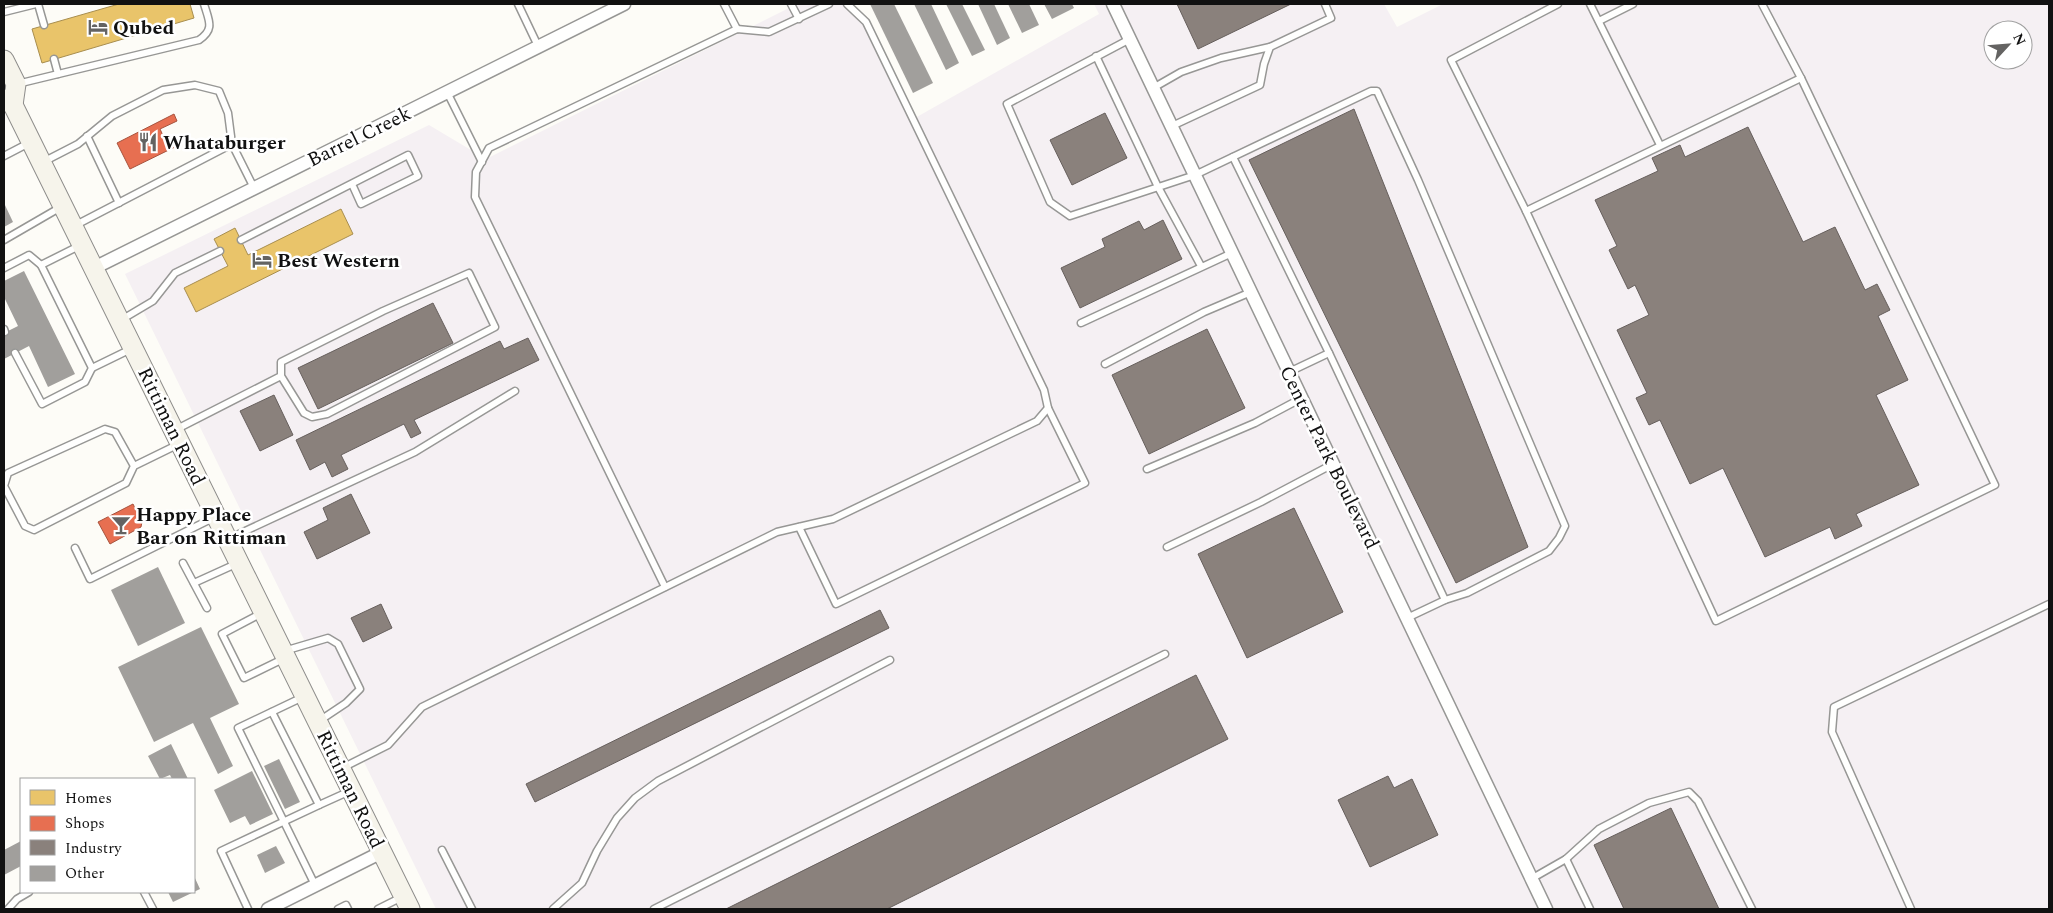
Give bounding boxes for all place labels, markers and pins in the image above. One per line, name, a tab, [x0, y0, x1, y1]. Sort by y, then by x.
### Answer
place label: Qubed	[113, 13, 175, 43]
hotel icon: Qubed	[87, 16, 109, 38]
place label: Whataburger	[163, 128, 286, 158]
restaurant icon: Whataburger	[137, 131, 159, 153]
place label: Best Western	[277, 246, 400, 276]
hotel icon: Best Western	[251, 249, 273, 271]
place label: Happy Place Bar on Rittiman	[136, 500, 286, 553]
bar icon: Happy Place Bar on Rittiman	[110, 514, 132, 536]

